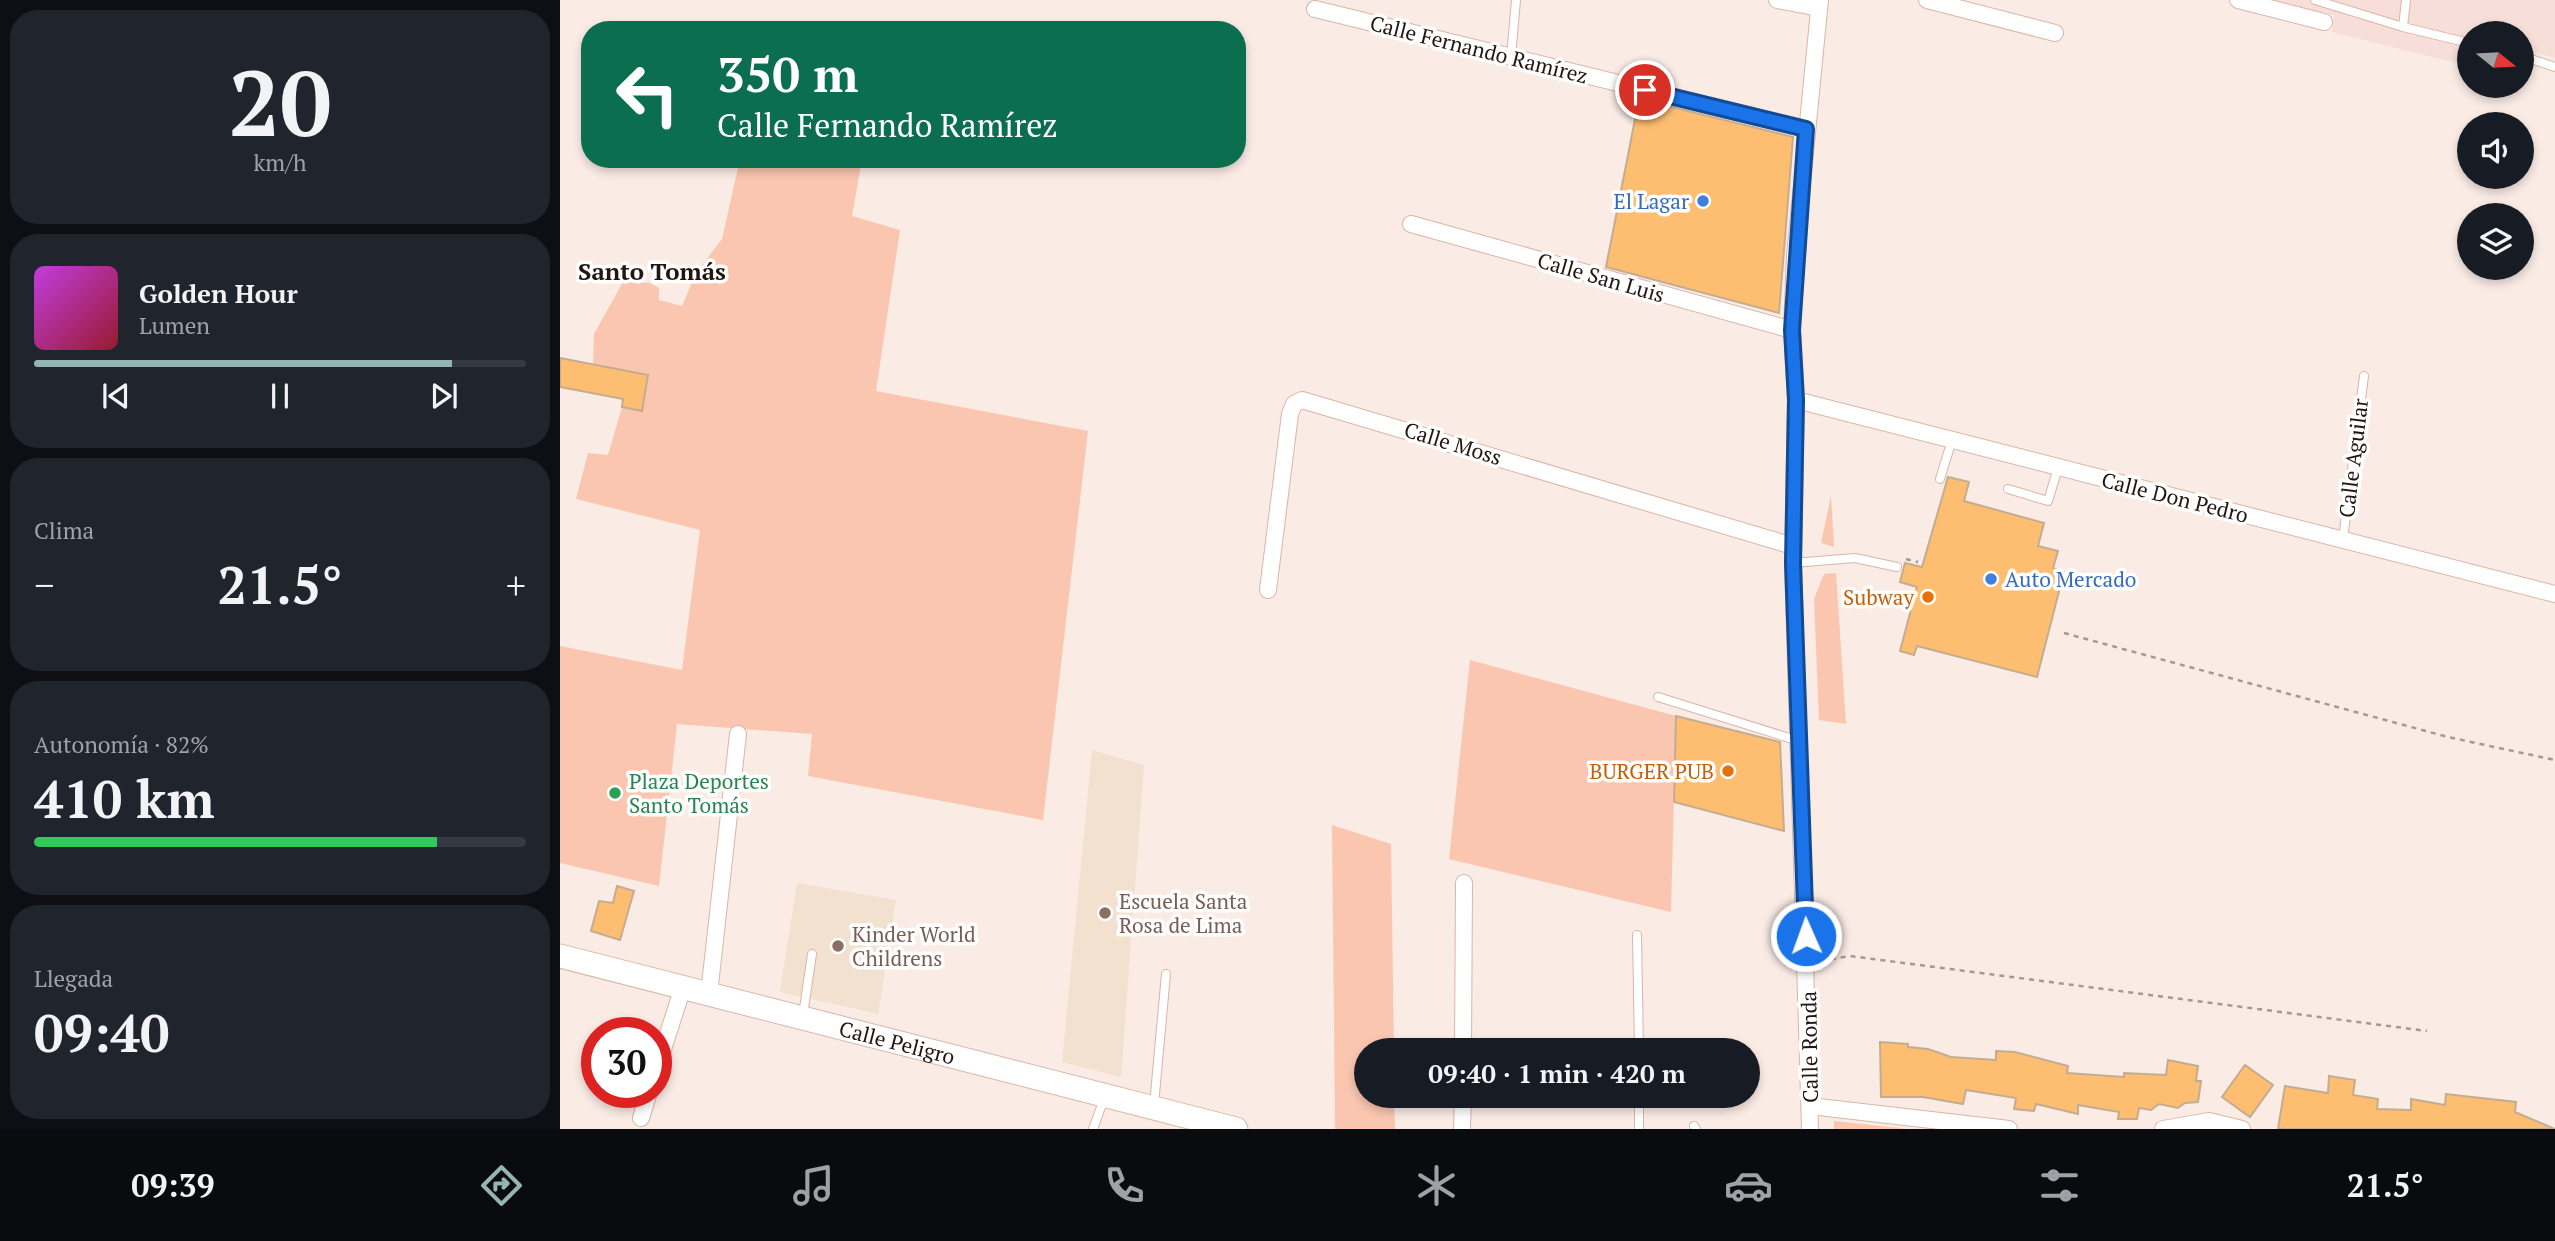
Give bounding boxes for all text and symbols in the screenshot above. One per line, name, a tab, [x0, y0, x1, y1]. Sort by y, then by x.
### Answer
street label: Calle Fernando Ramírez	[1367, 8, 1591, 90]
north arrow	[2457, 21, 2534, 98]
map controls	[2457, 21, 2534, 280]
text: 20	[229, 41, 331, 162]
text: 350 m	[717, 41, 859, 106]
icon: left	[602, 49, 693, 140]
pin	[1615, 60, 1675, 120]
icon: arrive	[1626, 71, 1664, 109]
text: Calle Fernando Ramírez	[717, 104, 1058, 146]
button: sound	[2457, 112, 2534, 189]
text: km/h	[253, 147, 307, 178]
place label: El Lagar	[1614, 187, 1689, 215]
marker: El Lagar	[1695, 193, 1711, 209]
button: layers	[2457, 203, 2534, 280]
street label: Calle San Luis	[1534, 246, 1668, 308]
district label: Santo Tomás	[578, 255, 726, 287]
text: Golden Hour	[139, 276, 298, 310]
text: Lumen	[139, 310, 210, 341]
icon: previous	[97, 377, 135, 415]
icon: pause	[261, 377, 299, 415]
icon: next	[425, 377, 463, 415]
street label: Calle Aguilar	[2332, 397, 2374, 519]
street label: Calle Moss	[1401, 415, 1505, 471]
street label: Calle Don Pedro	[2099, 465, 2251, 529]
text: Clima	[34, 515, 94, 546]
text: 21.5°	[217, 550, 343, 619]
text: −	[34, 560, 54, 610]
text: +	[506, 560, 526, 610]
place label: Auto Mercado	[2005, 565, 2136, 593]
marker: Auto Mercado	[1983, 571, 1999, 587]
place label: Subway	[1843, 583, 1914, 611]
marker: Subway	[1920, 589, 1936, 605]
text: Autonomía · 82%	[34, 729, 209, 760]
place label: BURGER PUB	[1590, 757, 1714, 785]
marker: BURGER PUB	[1720, 763, 1736, 779]
text: 410 km	[34, 764, 215, 833]
place label: Plaza Deportes Santo Tomás	[629, 767, 769, 819]
marker: Plaza Deportes Santo Tomás	[607, 785, 623, 801]
place label: Escuela Santa Rosa de Lima	[1119, 887, 1248, 939]
position arrow	[1769, 899, 1843, 973]
marker: Escuela Santa Rosa de Lima	[1097, 905, 1113, 921]
place label: Kinder World Childrens	[852, 920, 976, 972]
marker: Kinder World Childrens	[830, 938, 846, 954]
text: Llegada	[34, 963, 113, 994]
street label: Calle Ronda	[1794, 990, 1824, 1103]
text: 09:40	[34, 998, 169, 1067]
street label: Calle Peligro	[836, 1014, 958, 1071]
speed limit sign: 30	[581, 1017, 672, 1108]
text: 09:40 · 1 min · 420 m	[1428, 1056, 1686, 1090]
icon: directions	[477, 1161, 526, 1210]
icon: music	[789, 1161, 838, 1210]
icon: phone	[1100, 1161, 1149, 1210]
icon: climate	[1412, 1161, 1461, 1210]
icon: car	[1724, 1161, 1773, 1210]
icon: filters	[2035, 1161, 2084, 1210]
text: 09:39	[131, 1164, 215, 1206]
text: 21.5°	[2347, 1164, 2424, 1206]

